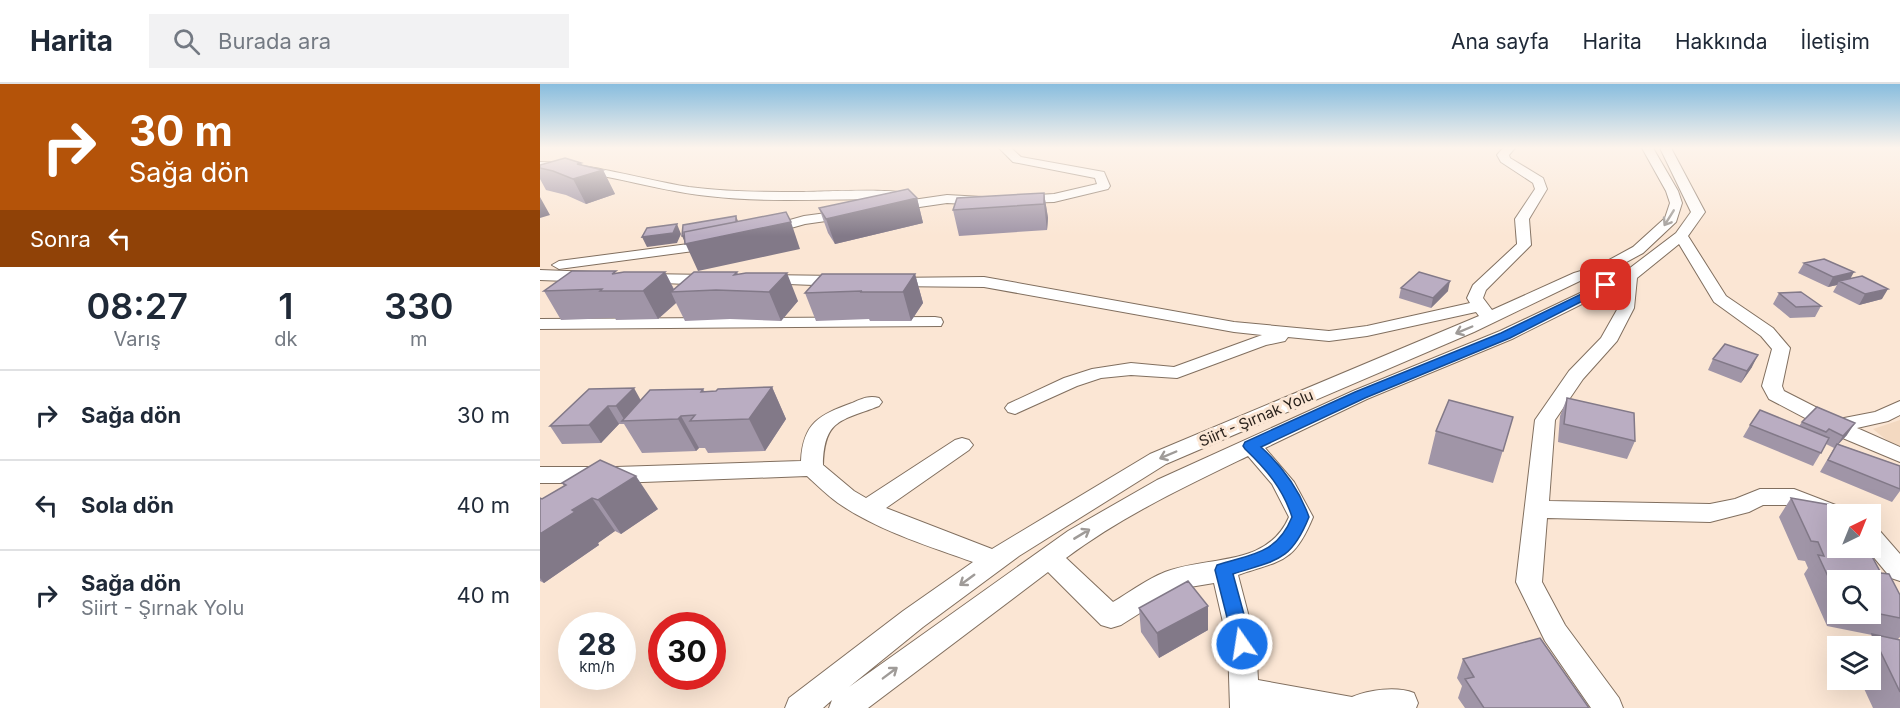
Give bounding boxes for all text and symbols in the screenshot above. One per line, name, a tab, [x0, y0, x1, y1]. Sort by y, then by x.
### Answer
search box	[149, 14, 569, 68]
text: Harita	[30, 24, 113, 58]
icon: search	[170, 25, 203, 58]
text: Burada ara	[218, 28, 331, 54]
text: Ana sayfa	[1451, 29, 1549, 54]
text: Harita	[1582, 29, 1642, 54]
text: Hakkında	[1675, 29, 1768, 54]
text: İletişim	[1801, 29, 1870, 54]
text: 30 m	[129, 105, 233, 156]
icon: right	[30, 108, 108, 186]
text: Sağa dön	[129, 156, 249, 189]
one-way arrow	[1663, 209, 1675, 226]
icon: left	[103, 222, 136, 255]
text: Sonra	[30, 226, 91, 252]
pin	[1580, 259, 1631, 310]
icon: arrive	[1589, 268, 1622, 301]
text: 08:27	[86, 284, 188, 328]
text: 1	[278, 284, 294, 328]
text: 330	[384, 284, 454, 328]
one-way arrow	[1455, 325, 1474, 336]
text: Varış	[114, 327, 161, 351]
text: dk	[274, 327, 298, 351]
text: m	[410, 327, 428, 351]
street label: Siirt - Şırnak Yolu	[1196, 385, 1316, 451]
icon: right	[30, 399, 63, 432]
text: Sağa dön	[81, 402, 181, 428]
text: 30 m	[457, 402, 510, 428]
one-way arrow	[1160, 450, 1178, 461]
icon: left	[30, 489, 63, 522]
text: Sola dön	[81, 492, 174, 518]
text: 40 m	[456, 492, 510, 518]
north arrow	[1827, 504, 1881, 558]
map controls	[1827, 504, 1881, 690]
one-way arrow	[1073, 528, 1090, 540]
text: Sağa dön	[81, 570, 181, 596]
button: search	[1827, 570, 1881, 624]
one-way arrow	[960, 573, 976, 586]
icon: right	[30, 579, 63, 612]
text: 40 m	[456, 582, 510, 608]
text: Siirt - Şırnak Yolu	[81, 596, 244, 620]
speed limit sign: 30	[648, 612, 726, 690]
position arrow	[1210, 612, 1274, 676]
text: 28	[578, 626, 616, 662]
button: layers	[1827, 636, 1881, 690]
text: km/h	[579, 657, 615, 676]
one-way arrow	[882, 666, 898, 679]

